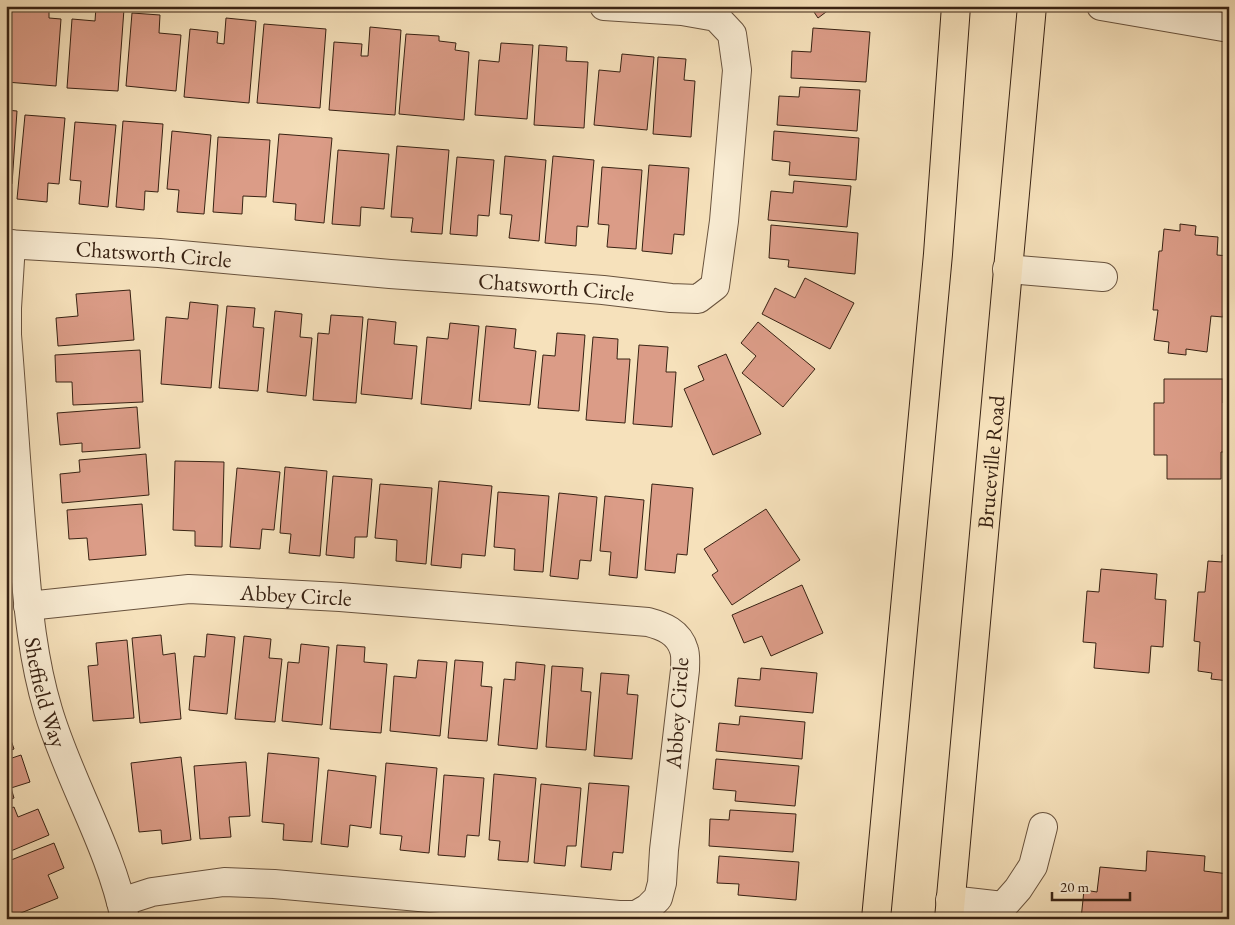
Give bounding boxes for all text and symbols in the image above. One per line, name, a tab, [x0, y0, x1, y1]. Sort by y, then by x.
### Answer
street label: Chatsworth Circle	[75, 234, 233, 274]
street label: Chatsworth Circle	[477, 266, 636, 308]
street label: Bruceville Road	[970, 393, 1011, 530]
street label: Abbey Circle	[238, 577, 353, 612]
street label: Sheffield Way	[18, 635, 74, 752]
street label: Abbey Circle	[659, 656, 695, 771]
scale bar	[1052, 870, 1130, 902]
text: 20 m	[1060, 877, 1089, 896]

